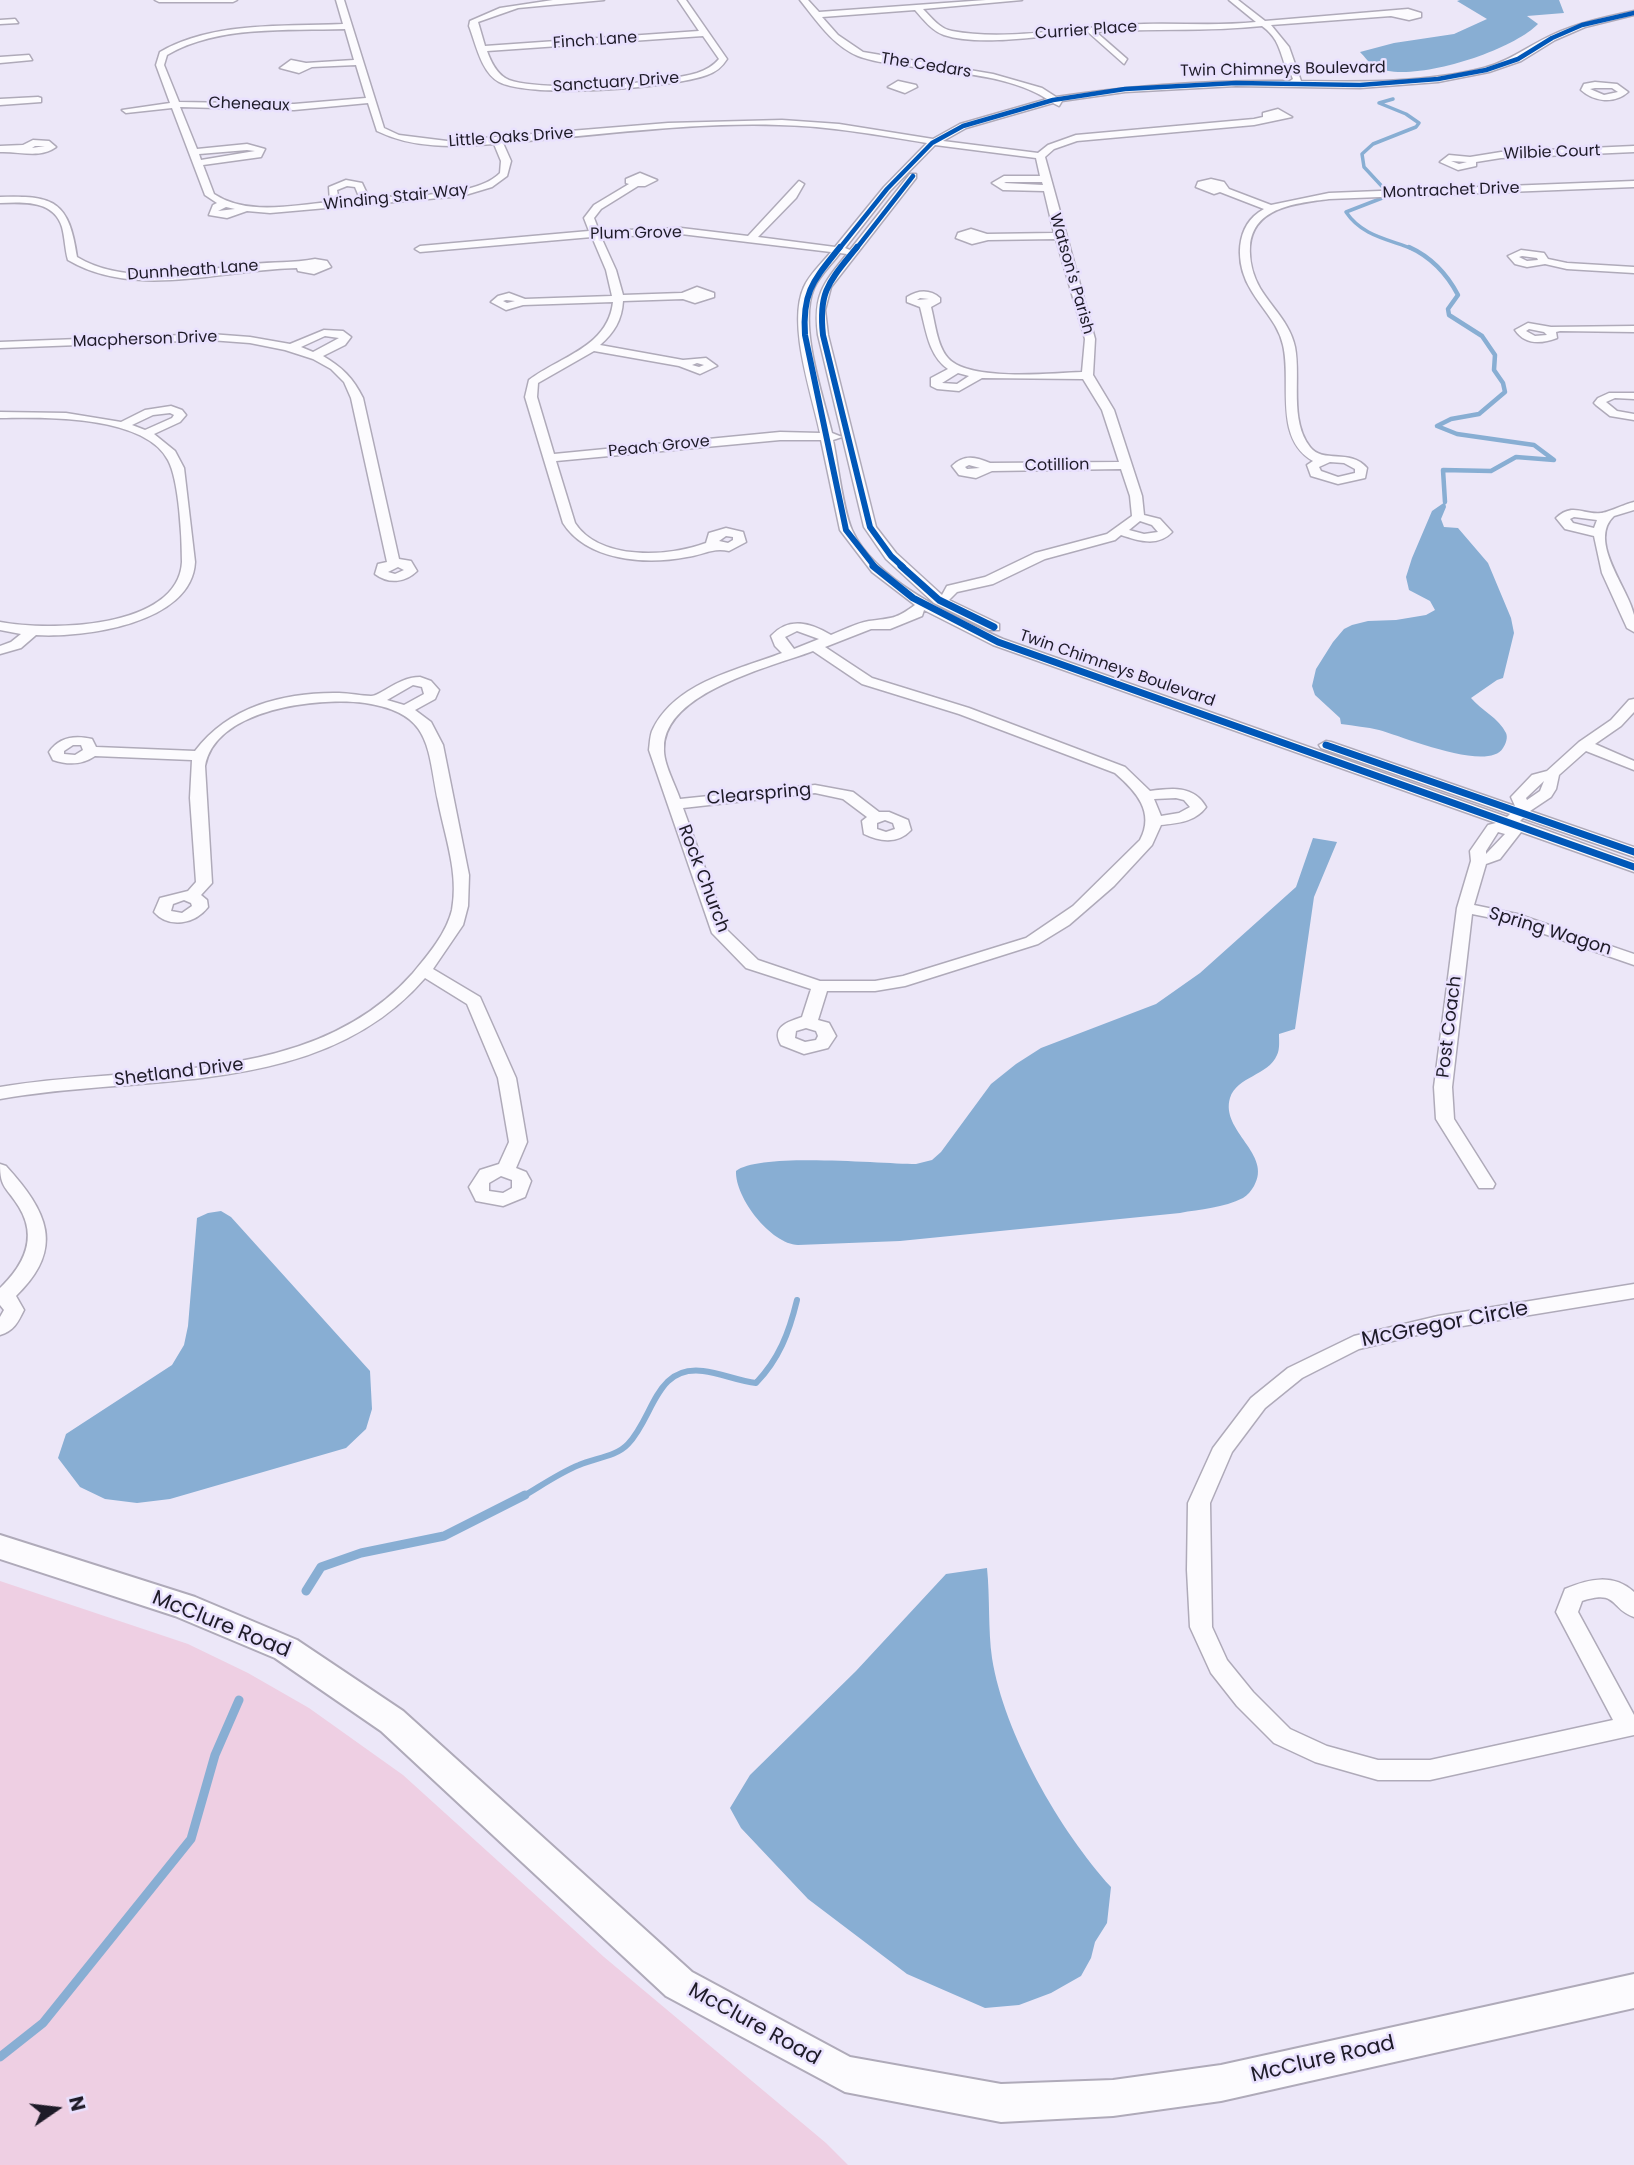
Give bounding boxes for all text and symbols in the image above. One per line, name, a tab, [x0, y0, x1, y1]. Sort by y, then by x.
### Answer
street label: Currier Place	[1034, 18, 1138, 44]
street label: Finch Lane	[552, 28, 638, 54]
street label: The Cedars	[879, 49, 973, 83]
street label: Twin Chimneys Boulevard	[1180, 59, 1386, 81]
street label: Sanctuary Drive	[552, 69, 680, 97]
street label: Cheneaux	[208, 94, 290, 116]
street label: Little Oaks Drive	[448, 124, 574, 152]
street label: Wilbie Court	[1503, 142, 1601, 164]
street label: Montrachet Drive	[1382, 179, 1520, 203]
street label: Winding Stair Way	[323, 181, 469, 215]
street label: Watson's Parish	[1045, 211, 1097, 337]
street label: Plum Grove	[590, 224, 682, 244]
street label: Dunnheath Lane	[127, 257, 259, 285]
street label: Macpherson Drive	[72, 328, 218, 352]
street label: Peach Grove	[607, 432, 711, 462]
street label: Cotillion	[1025, 456, 1089, 476]
street label: Twin Chimneys Boulevard	[1017, 626, 1217, 712]
street label: Clearspring	[706, 780, 812, 810]
street label: Rock Church	[673, 822, 733, 936]
street label: Spring Wagon	[1486, 903, 1614, 961]
street label: Post Coach	[1433, 975, 1467, 1079]
street label: Shetland Drive	[113, 1054, 245, 1092]
street label: McGregor Circle	[1360, 1296, 1530, 1354]
street label: McClure Road	[148, 1586, 294, 1664]
street label: McClure Road	[684, 1978, 824, 2072]
street label: McClure Road	[1249, 2031, 1397, 2089]
north arrow	[21, 2074, 91, 2144]
text: N	[62, 2094, 92, 2114]

